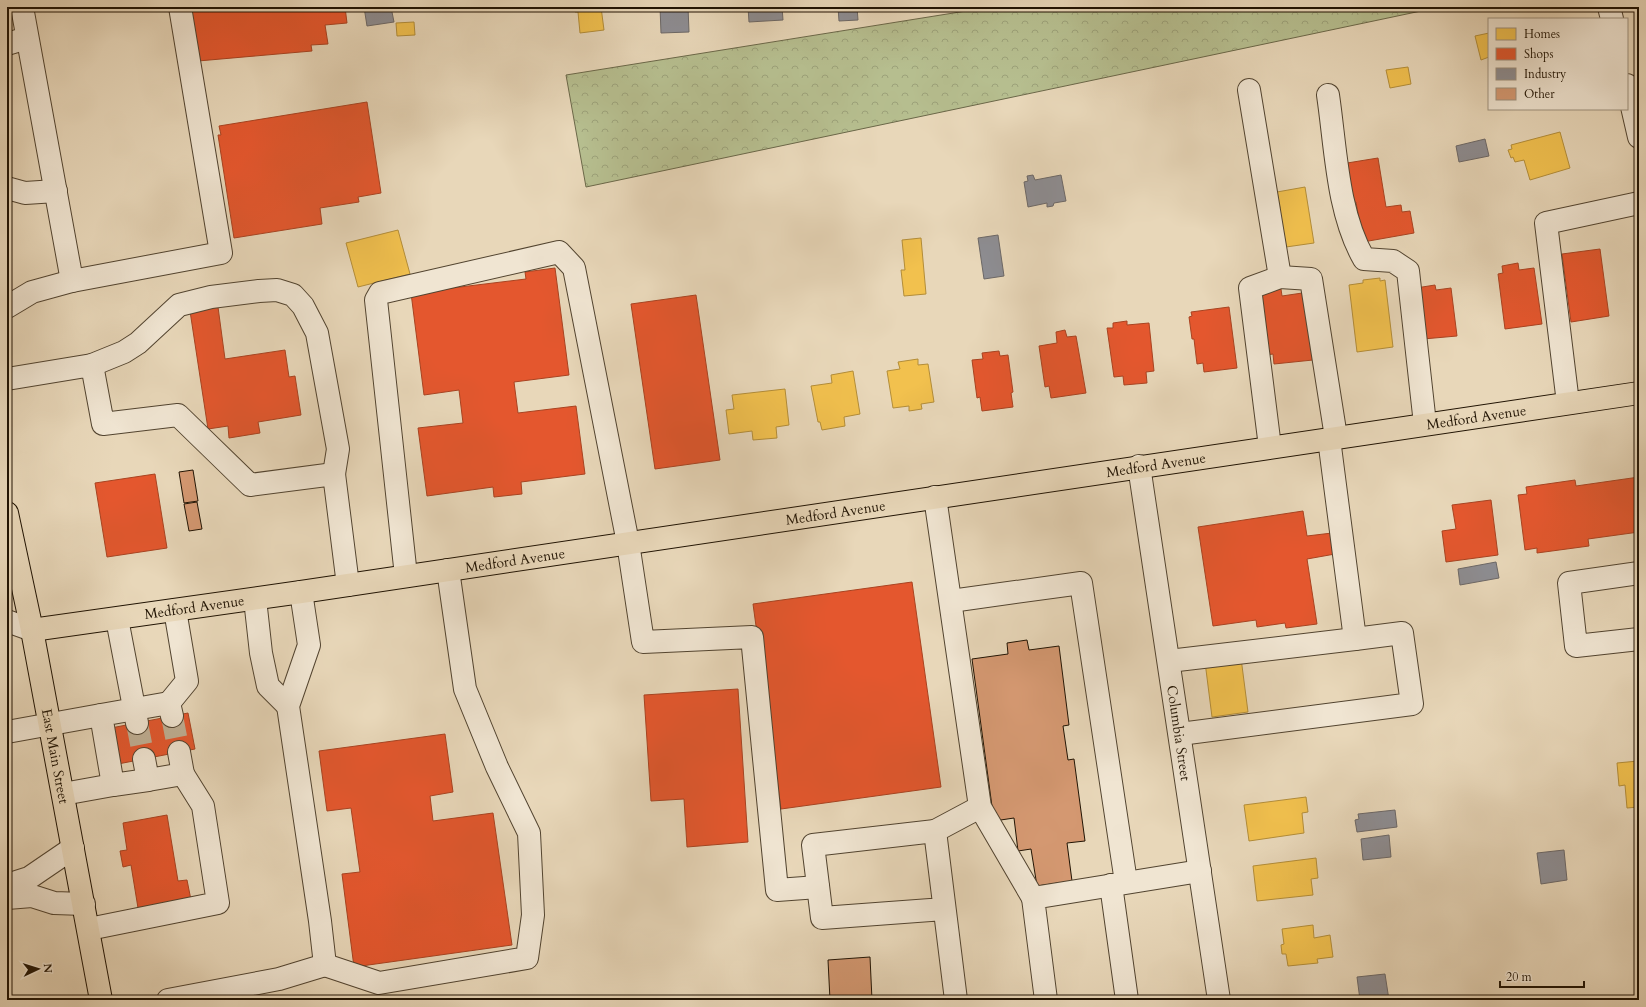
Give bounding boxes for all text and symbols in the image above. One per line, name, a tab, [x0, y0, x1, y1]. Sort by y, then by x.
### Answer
legend	[1488, 18, 1628, 110]
text: Homes	[1524, 26, 1560, 42]
text: Shops	[1524, 46, 1553, 62]
text: Industry	[1524, 66, 1567, 82]
text: Other	[1524, 86, 1555, 102]
street label: Medford Avenue	[1425, 401, 1528, 434]
street label: Medford Avenue	[1105, 449, 1207, 482]
street label: Medford Avenue	[784, 496, 887, 530]
street label: Medford Avenue	[464, 544, 566, 577]
street label: Medford Avenue	[143, 591, 246, 624]
street label: Columbia Street	[1162, 684, 1195, 783]
street label: East Main Street	[37, 707, 73, 806]
north arrow	[18, 949, 58, 989]
text: N	[40, 963, 55, 974]
scale bar	[1500, 963, 1584, 989]
text: 20 m	[1506, 969, 1533, 985]

